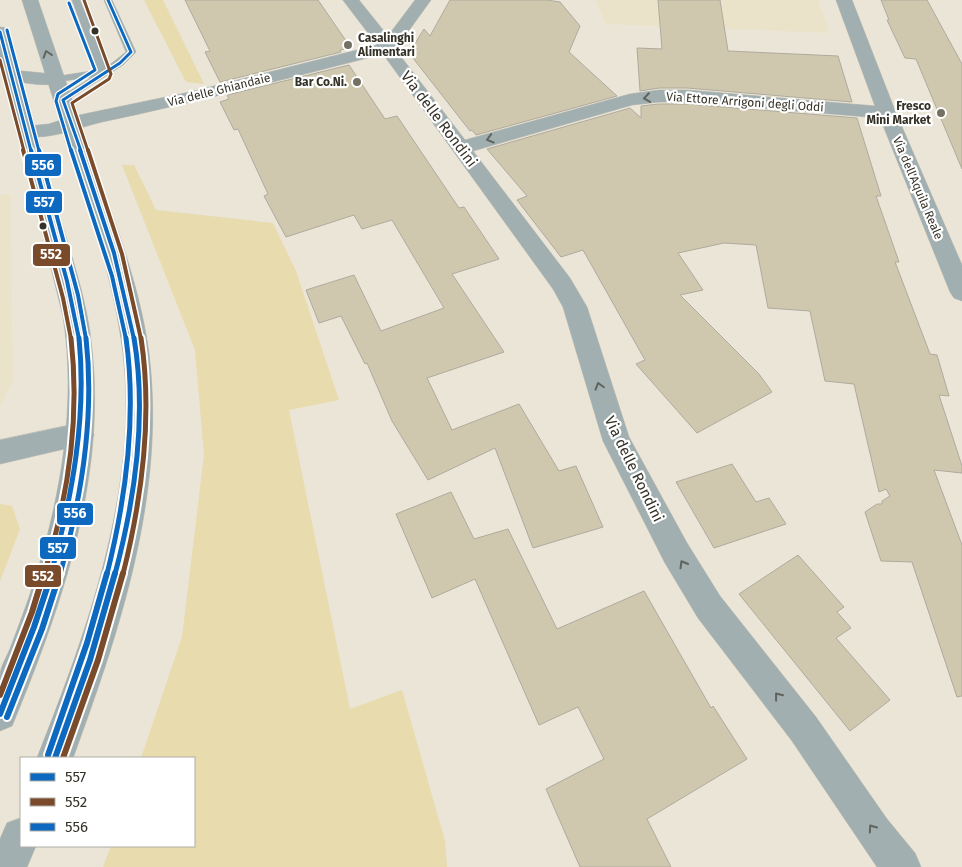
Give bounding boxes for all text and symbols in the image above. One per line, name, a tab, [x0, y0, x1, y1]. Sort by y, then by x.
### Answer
unlabelled marker	[90, 26, 100, 36]
place label: Casalinghi Alimentari	[357, 31, 415, 59]
marker: Casalinghi Alimentari	[342, 39, 354, 51]
one-way arrow	[43, 50, 53, 59]
street label: Via delle Rondini	[397, 68, 481, 170]
street label: Via delle Ghiandaie	[166, 70, 272, 110]
place label: Bar Co.Ni.	[295, 75, 347, 89]
marker: Bar Co.Ni.	[351, 76, 363, 88]
street label: Via Ettore Arrigoni degli Oddi	[666, 90, 824, 114]
one-way arrow	[642, 92, 651, 102]
place label: Fresco Mini Market	[866, 99, 931, 127]
marker: Fresco Mini Market	[935, 107, 947, 119]
one-way arrow	[486, 134, 494, 144]
street label: Via dell'Aquila Reale	[890, 135, 946, 241]
line badge: 556	[24, 153, 62, 177]
text: 556	[32, 157, 55, 174]
line badge: 557	[25, 190, 63, 214]
text: 557	[33, 194, 55, 211]
unlabelled marker	[38, 221, 48, 231]
line badge: 552	[32, 243, 71, 267]
text: 552	[40, 246, 62, 263]
one-way arrow	[594, 383, 604, 391]
street label: Via delle Rondini	[601, 413, 667, 525]
line badge: 556	[56, 502, 94, 526]
text: 556	[64, 505, 87, 522]
line badge: 557	[39, 536, 77, 560]
text: 557	[47, 540, 69, 557]
one-way arrow	[679, 561, 689, 570]
line badge: 552	[24, 564, 62, 588]
text: 552	[32, 568, 54, 585]
one-way arrow	[775, 692, 784, 701]
legend	[20, 757, 195, 847]
text: 557	[65, 768, 87, 786]
text: 552	[65, 793, 87, 811]
text: 556	[65, 818, 88, 836]
one-way arrow	[869, 824, 878, 834]

